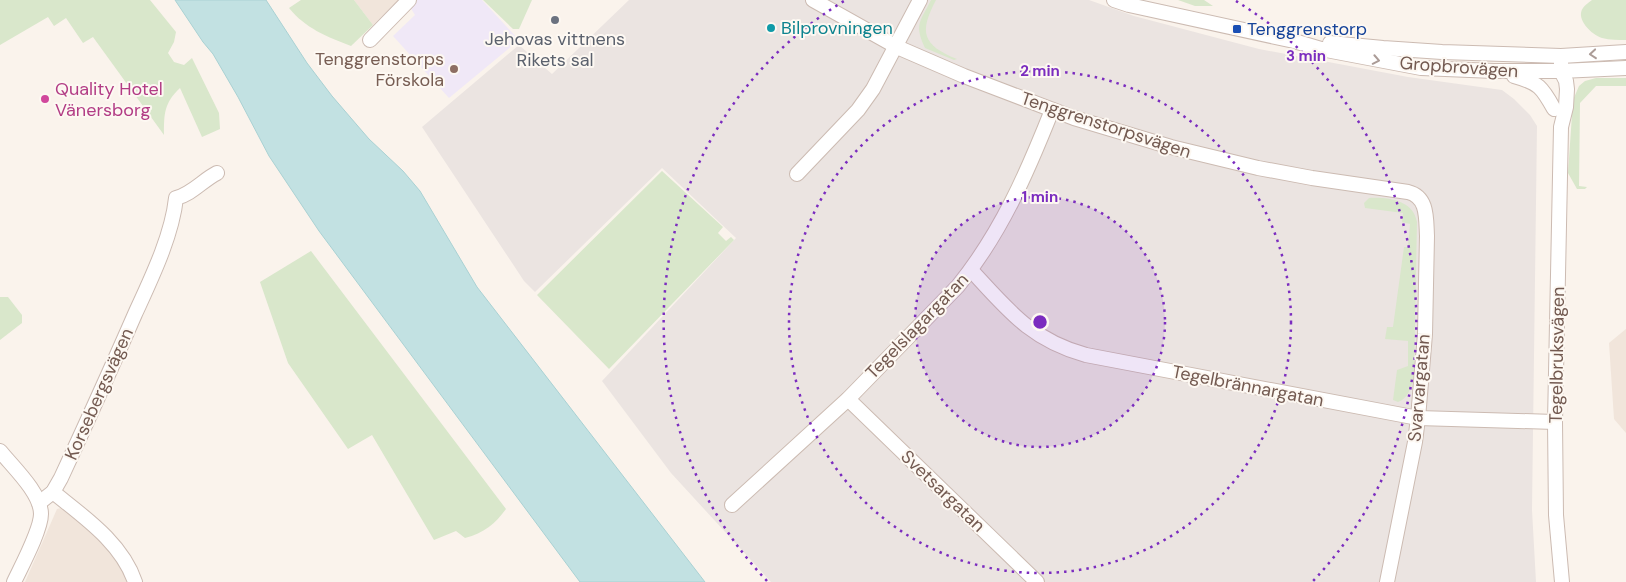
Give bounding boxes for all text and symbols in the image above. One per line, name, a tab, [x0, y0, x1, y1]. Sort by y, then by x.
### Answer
marker: Jehovas vittnens Rikets sal	[549, 14, 561, 26]
place label: Bilprovningen	[781, 16, 893, 40]
place label: Tenggrenstorp	[1247, 17, 1367, 41]
marker: Bilprovningen	[765, 22, 777, 34]
marker: Tenggrenstorp	[1231, 23, 1243, 35]
place label: Jehovas vittnens Rikets sal	[485, 27, 625, 72]
text: 3 min	[1286, 46, 1326, 66]
place label: Tenggrenstorps Förskola	[315, 47, 444, 92]
one-way arrow	[1589, 49, 1597, 60]
street label: Gropbrovägen	[1399, 51, 1519, 83]
one-way arrow	[1371, 54, 1380, 65]
text: 2 min	[1020, 61, 1060, 81]
marker: Tenggrenstorps Förskola	[448, 63, 460, 75]
place label: Quality Hotel Vänersborg	[55, 77, 163, 122]
street label: Tenggrenstorpsvägen	[1018, 86, 1194, 164]
marker: Quality Hotel Vänersborg	[39, 93, 51, 105]
text: 1 min	[1022, 187, 1058, 207]
street label: Tegelslagargatan	[860, 268, 974, 384]
street label: Tegelbruksvägen	[1544, 286, 1570, 424]
centre of rings	[1031, 313, 1049, 331]
street label: Korsebergsvägen	[59, 324, 139, 464]
street label: Svarvargatan	[1402, 333, 1436, 443]
street label: Tegelbrännargatan	[1170, 360, 1326, 412]
street label: Svetsargatan	[896, 445, 990, 537]

